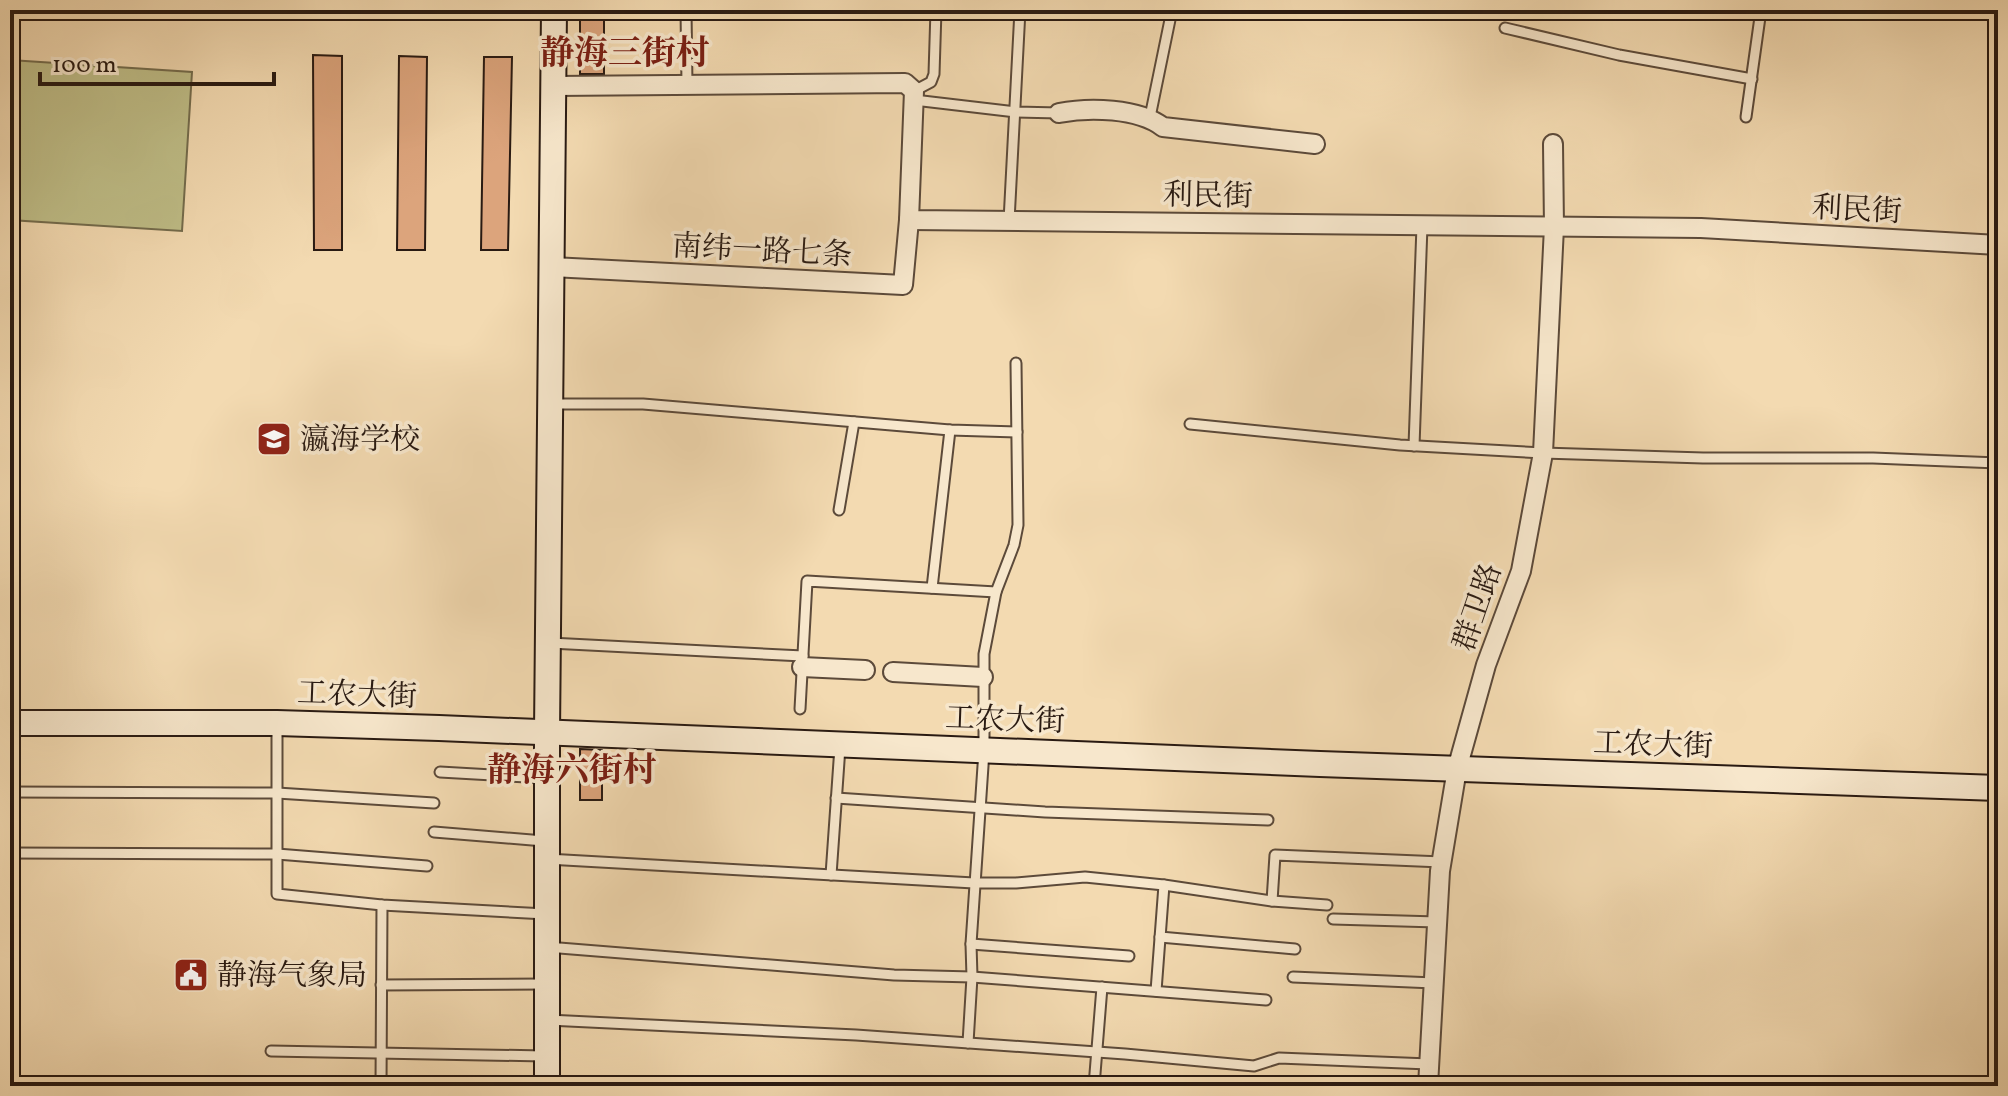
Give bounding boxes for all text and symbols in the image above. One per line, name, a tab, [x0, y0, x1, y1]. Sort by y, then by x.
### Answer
district label: 静海三街村	[540, 32, 710, 79]
scale bar	[40, 36, 274, 86]
text: 100 m	[52, 49, 117, 83]
street label: 利民街	[1163, 175, 1253, 219]
street label: 利民街	[1811, 188, 1903, 234]
street label: 南纬一路七条	[671, 226, 853, 278]
school or university icon: 瀛海学校	[255, 420, 293, 458]
place label: 瀛海学校	[300, 420, 420, 462]
street label: 群卫路	[1444, 558, 1513, 657]
street label: 工农大街	[296, 673, 418, 719]
street label: 工农大街	[944, 698, 1066, 744]
street label: 工农大街	[1592, 723, 1714, 769]
district label: 静海六街村	[487, 749, 657, 796]
public building icon: 静海气象局	[172, 956, 210, 994]
place label: 静海气象局	[217, 956, 367, 998]

